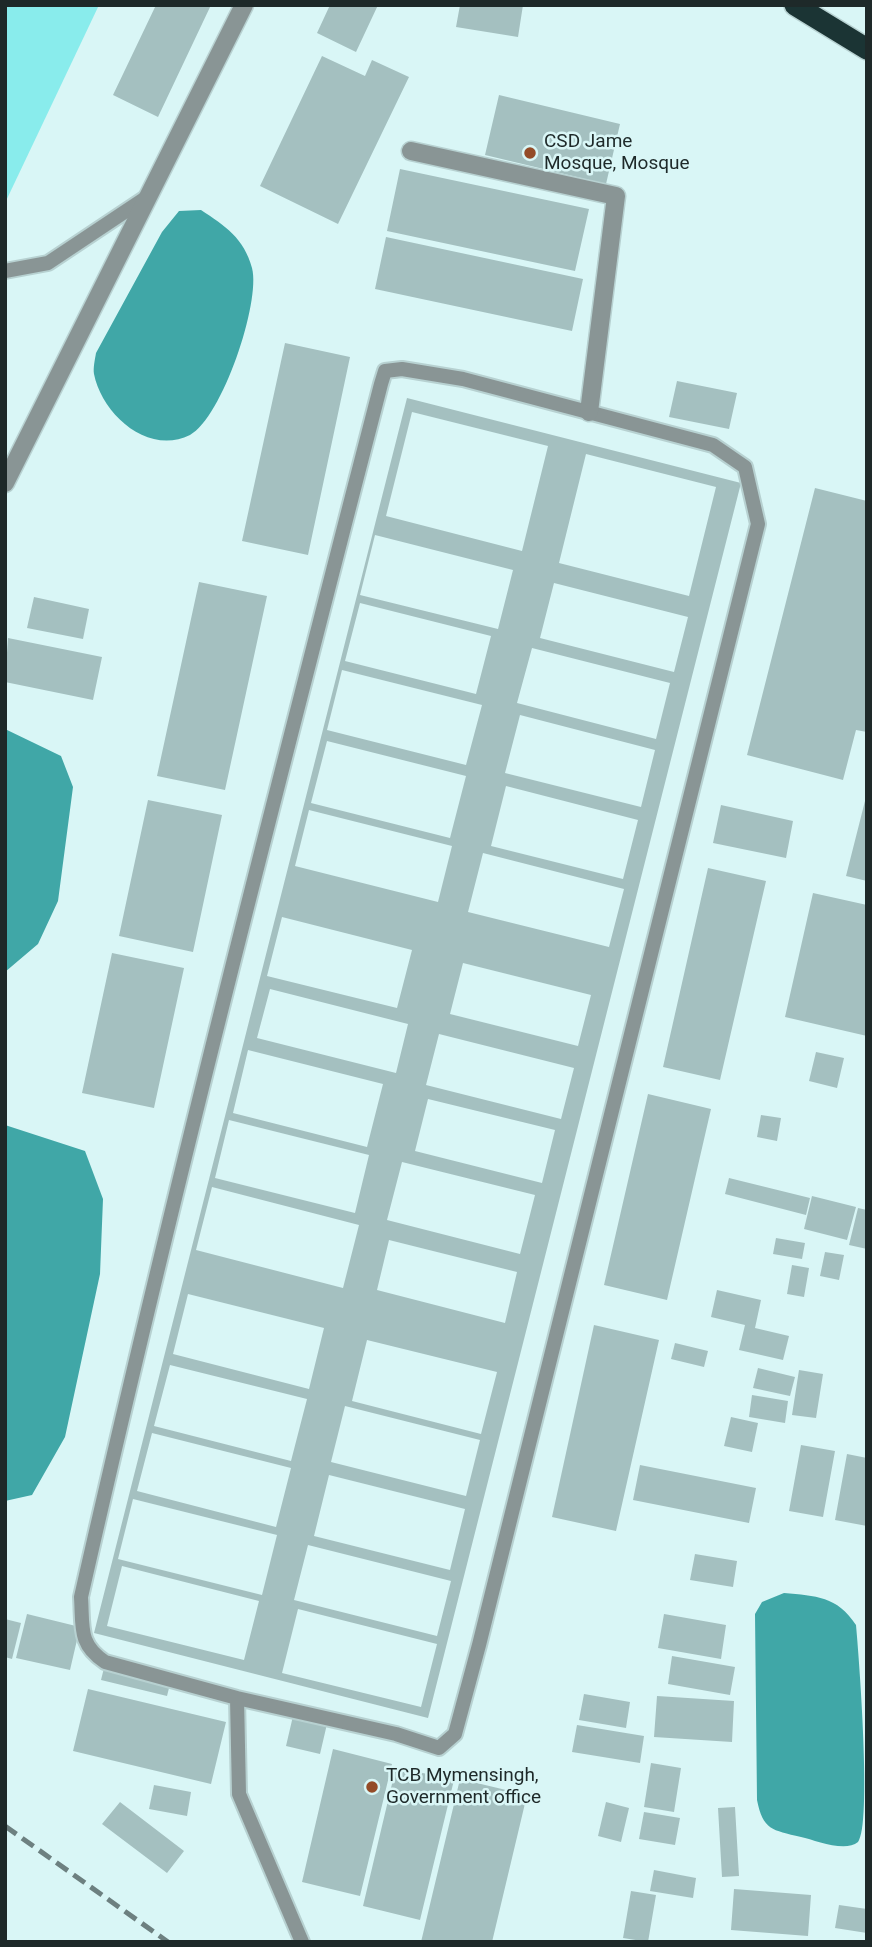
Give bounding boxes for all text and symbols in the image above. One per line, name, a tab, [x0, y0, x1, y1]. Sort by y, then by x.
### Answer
place label: CSD Jame Mosque, Mosque	[544, 131, 690, 175]
marker: CSD Jame Mosque, Mosque	[522, 145, 538, 161]
place label: TCB Mymensingh, Government office	[386, 1765, 541, 1809]
marker: TCB Mymensingh, Government office	[364, 1779, 380, 1795]

